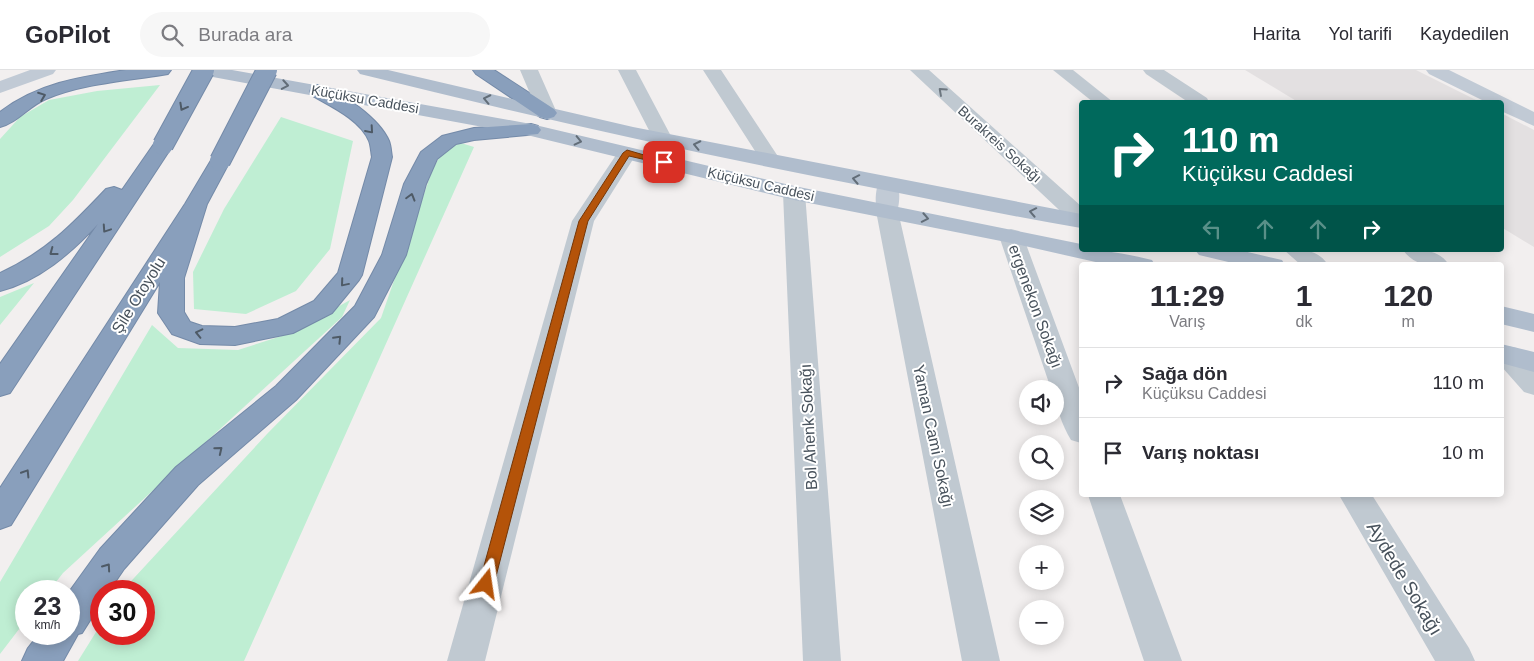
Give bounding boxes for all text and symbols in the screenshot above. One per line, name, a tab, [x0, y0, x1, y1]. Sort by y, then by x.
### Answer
search box	[140, 12, 490, 57]
text: GoPilot	[25, 21, 110, 48]
icon: search	[158, 21, 186, 49]
text: Burada ara	[198, 24, 292, 45]
text: Harita	[1253, 24, 1301, 44]
text: Yol tarifi	[1329, 24, 1392, 44]
text: Kaydedilen	[1420, 24, 1509, 44]
one-way arrow	[280, 79, 289, 89]
street label: Küçüksu Caddesi	[310, 82, 420, 116]
one-way arrow	[938, 88, 947, 97]
one-way arrow	[37, 92, 45, 102]
one-way arrow	[483, 94, 492, 105]
one-way arrow	[179, 102, 189, 111]
street label: Burakreis Sokağı	[955, 102, 1045, 186]
icon: right	[1099, 120, 1164, 185]
text: 110 m	[1182, 120, 1279, 159]
one-way arrow	[364, 125, 373, 134]
one-way arrow	[574, 135, 583, 146]
pin	[643, 141, 685, 183]
one-way arrow	[693, 141, 702, 151]
icon: arrive	[650, 148, 678, 176]
text: Küçüksu Caddesi	[1182, 161, 1353, 186]
street label: Küçüksu Caddesi	[706, 164, 816, 204]
one-way arrow	[852, 174, 861, 185]
one-way arrow	[405, 194, 415, 202]
one-way arrow	[1029, 208, 1038, 218]
one-way arrow	[920, 212, 929, 223]
icon: left	[1198, 215, 1226, 243]
icon: ahead	[1251, 215, 1279, 243]
icon: ahead	[1304, 215, 1332, 243]
icon: right	[1357, 215, 1385, 243]
one-way arrow	[103, 223, 113, 232]
street label: ergenekon Sokağı	[1005, 242, 1066, 370]
one-way arrow	[50, 247, 59, 255]
street label: Şile Otoyolu	[108, 254, 168, 336]
one-way arrow	[341, 277, 350, 286]
text: 11:29	[1150, 279, 1225, 312]
text: 1	[1296, 279, 1312, 312]
text: 120	[1383, 279, 1433, 312]
text: Varış	[1169, 313, 1205, 330]
text: dk	[1296, 313, 1312, 330]
text: m	[1402, 313, 1415, 330]
one-way arrow	[194, 329, 203, 339]
one-way arrow	[332, 336, 341, 345]
street label: Bol Ahenk Sokağı	[797, 363, 820, 490]
street label: Yaman Cami Sokağı	[910, 363, 957, 509]
text: Sağa dön	[1142, 363, 1228, 384]
icon: right	[1099, 369, 1127, 397]
text: 110 m	[1433, 372, 1484, 393]
map controls	[1019, 380, 1064, 645]
button: sound	[1019, 380, 1064, 425]
text: Küçüksu Caddesi	[1142, 385, 1267, 402]
button: search	[1019, 435, 1064, 480]
icon: arrive	[1099, 439, 1127, 467]
text: Varış noktası	[1142, 442, 1259, 463]
text: 10 m	[1442, 442, 1484, 463]
one-way arrow	[213, 448, 222, 456]
one-way arrow	[20, 470, 29, 479]
button: layers	[1019, 490, 1064, 535]
street label: Aydede Sokağı	[1362, 518, 1447, 639]
button: +	[1019, 545, 1064, 590]
position arrow	[459, 557, 511, 609]
one-way arrow	[101, 563, 110, 573]
speed limit sign: 30	[90, 580, 155, 645]
text: 23	[34, 592, 61, 620]
button: −	[1019, 600, 1064, 645]
text: km/h	[34, 618, 61, 632]

